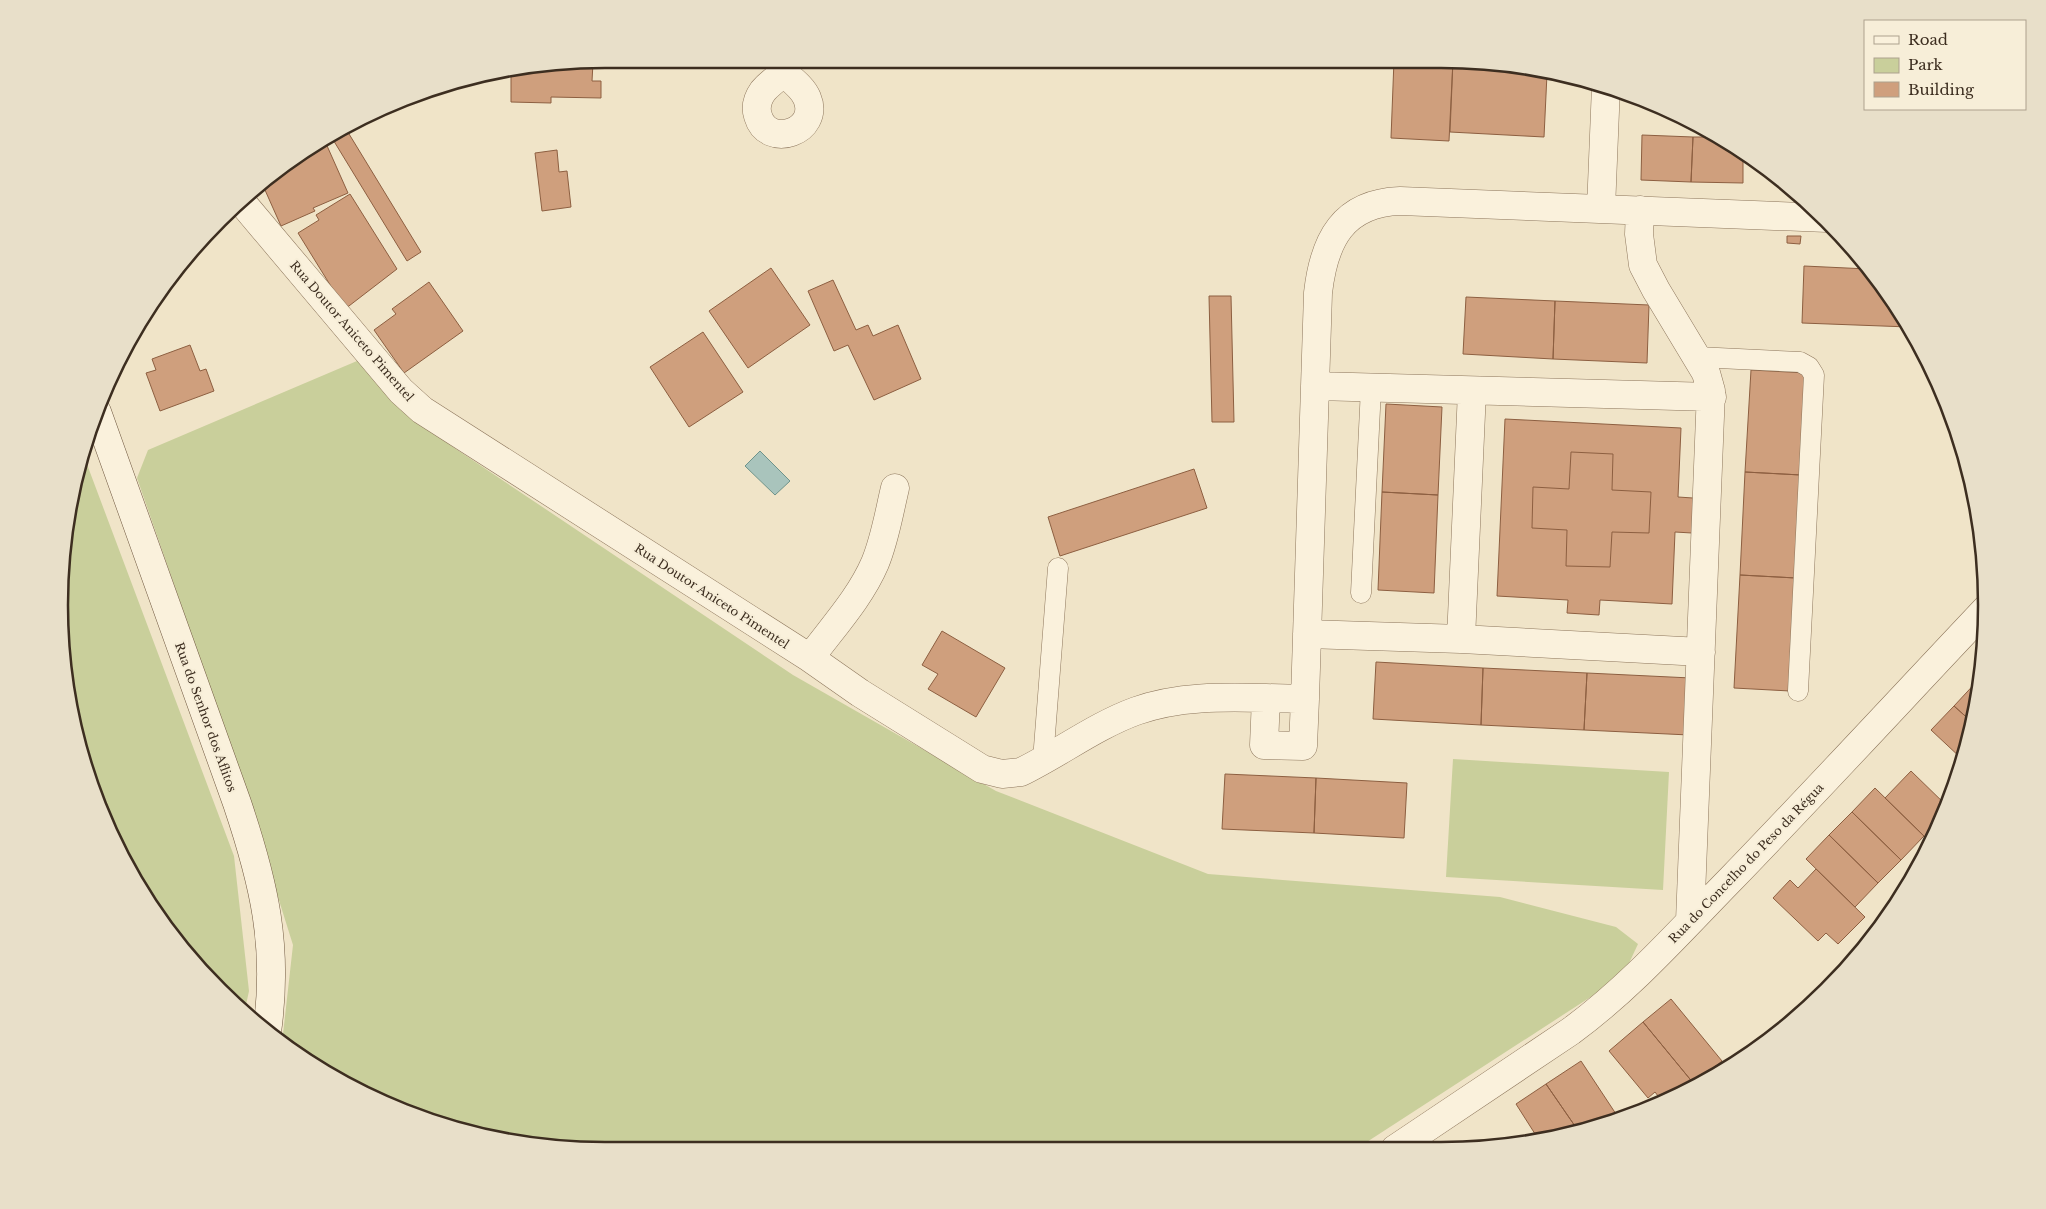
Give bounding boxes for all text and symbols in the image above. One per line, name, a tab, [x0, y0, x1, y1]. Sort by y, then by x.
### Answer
legend	[1864, 20, 2026, 110]
text: Road	[1908, 30, 1948, 49]
text: Park	[1908, 55, 1944, 74]
text: Building	[1908, 80, 1975, 99]
street label: Rua Doutor Aniceto Pimentel	[287, 258, 417, 404]
street label: Rua Doutor Aniceto Pimentel	[632, 540, 792, 652]
street label: Rua do Senhor dos Aflitos	[172, 640, 240, 794]
street label: Rua do Concelho do Peso da Régua	[1665, 780, 1827, 946]

